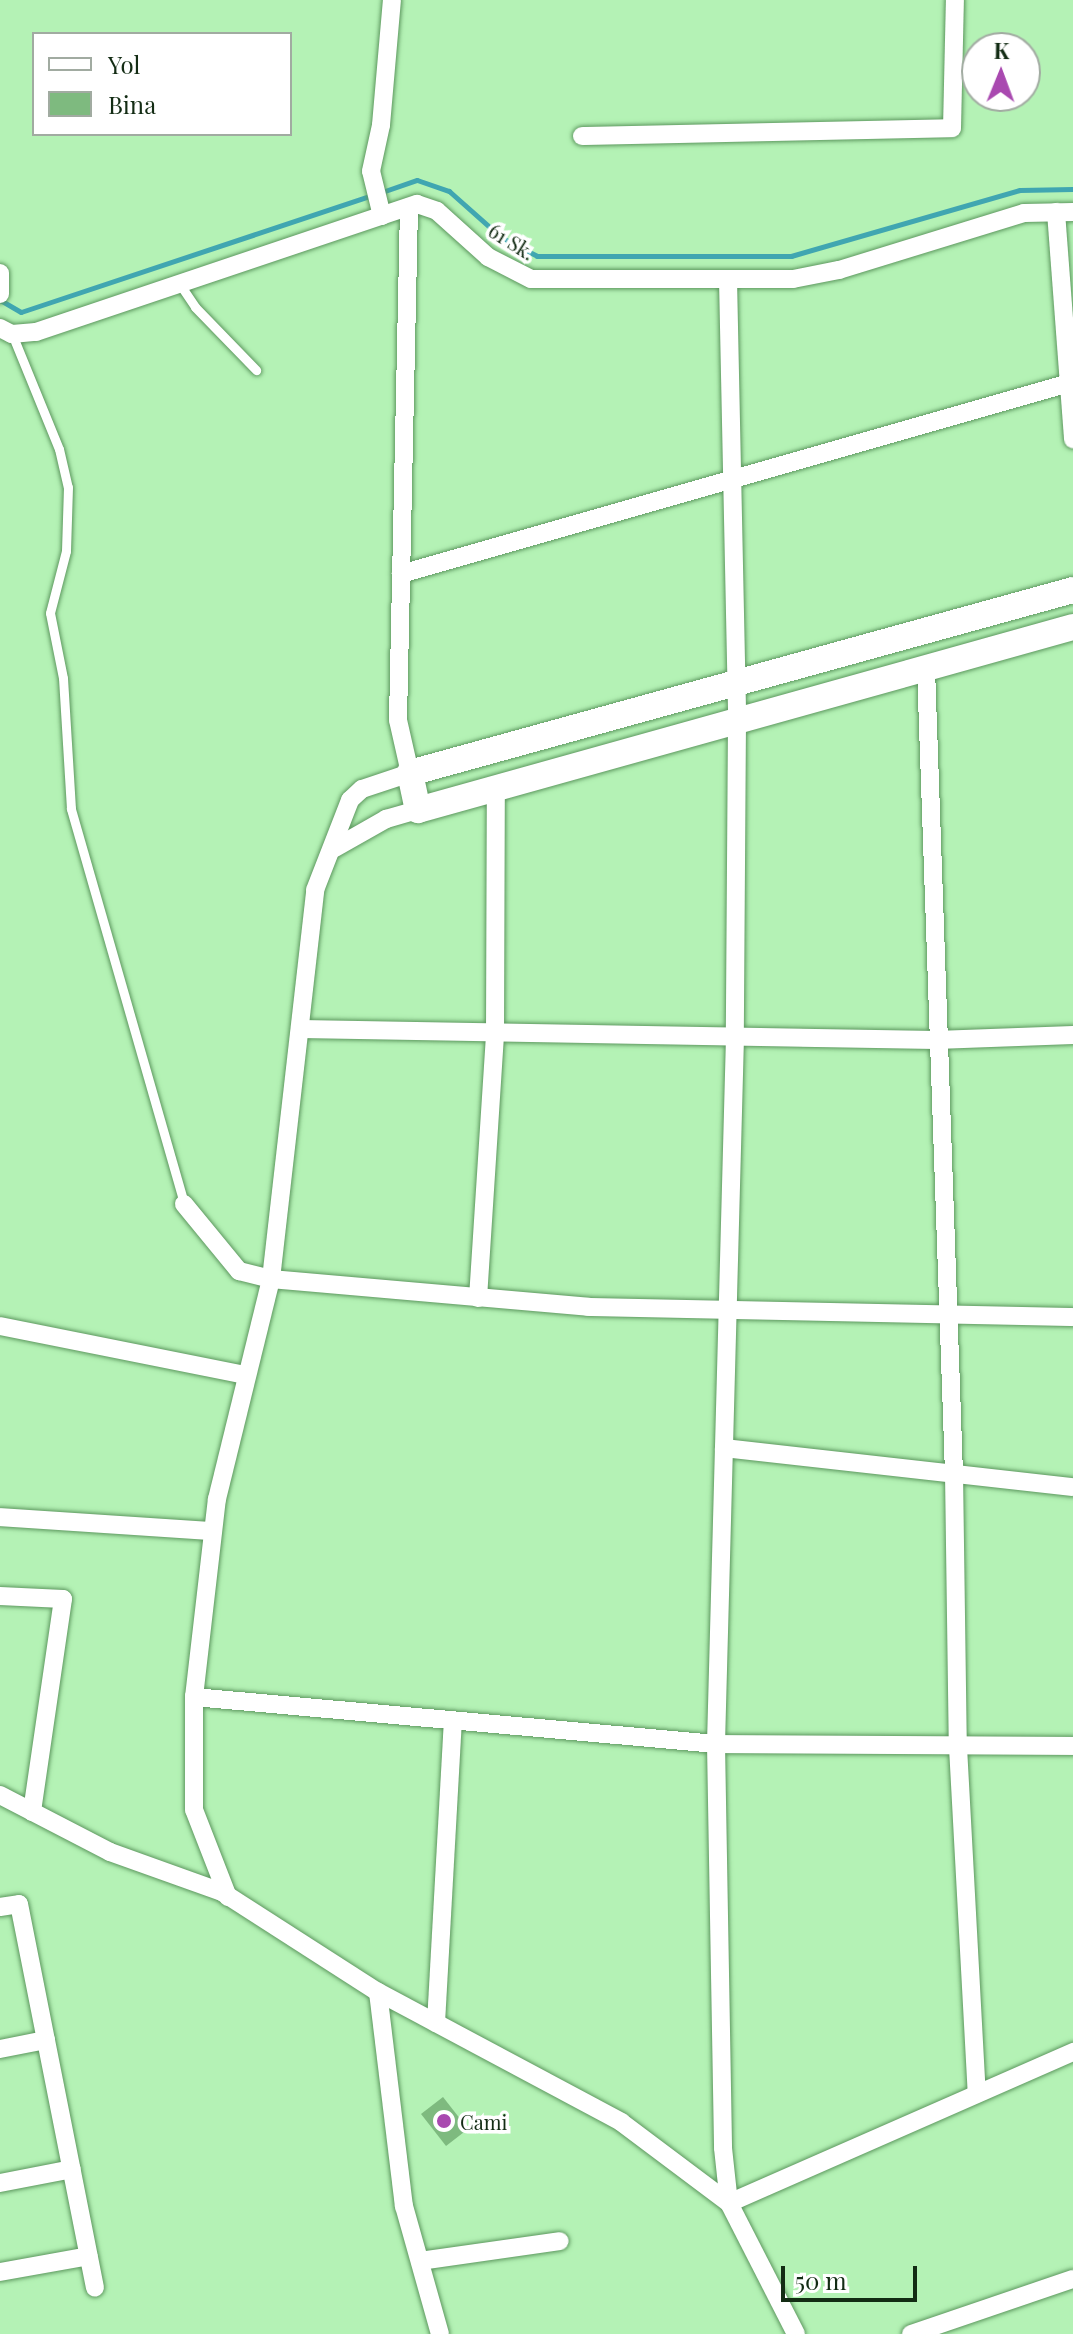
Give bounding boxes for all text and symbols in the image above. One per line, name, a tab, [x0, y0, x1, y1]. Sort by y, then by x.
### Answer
legend	[32, 32, 292, 136]
north arrow	[961, 32, 1041, 112]
text: K	[993, 35, 1010, 65]
text: Yol	[108, 48, 140, 80]
text: Bina	[108, 88, 156, 120]
street label: 61 Sk.	[485, 218, 539, 264]
place label: Cami	[460, 2109, 507, 2133]
marker: Cami	[435, 2112, 453, 2130]
scale bar	[785, 2250, 921, 2300]
text: 50 m	[795, 2264, 847, 2296]

